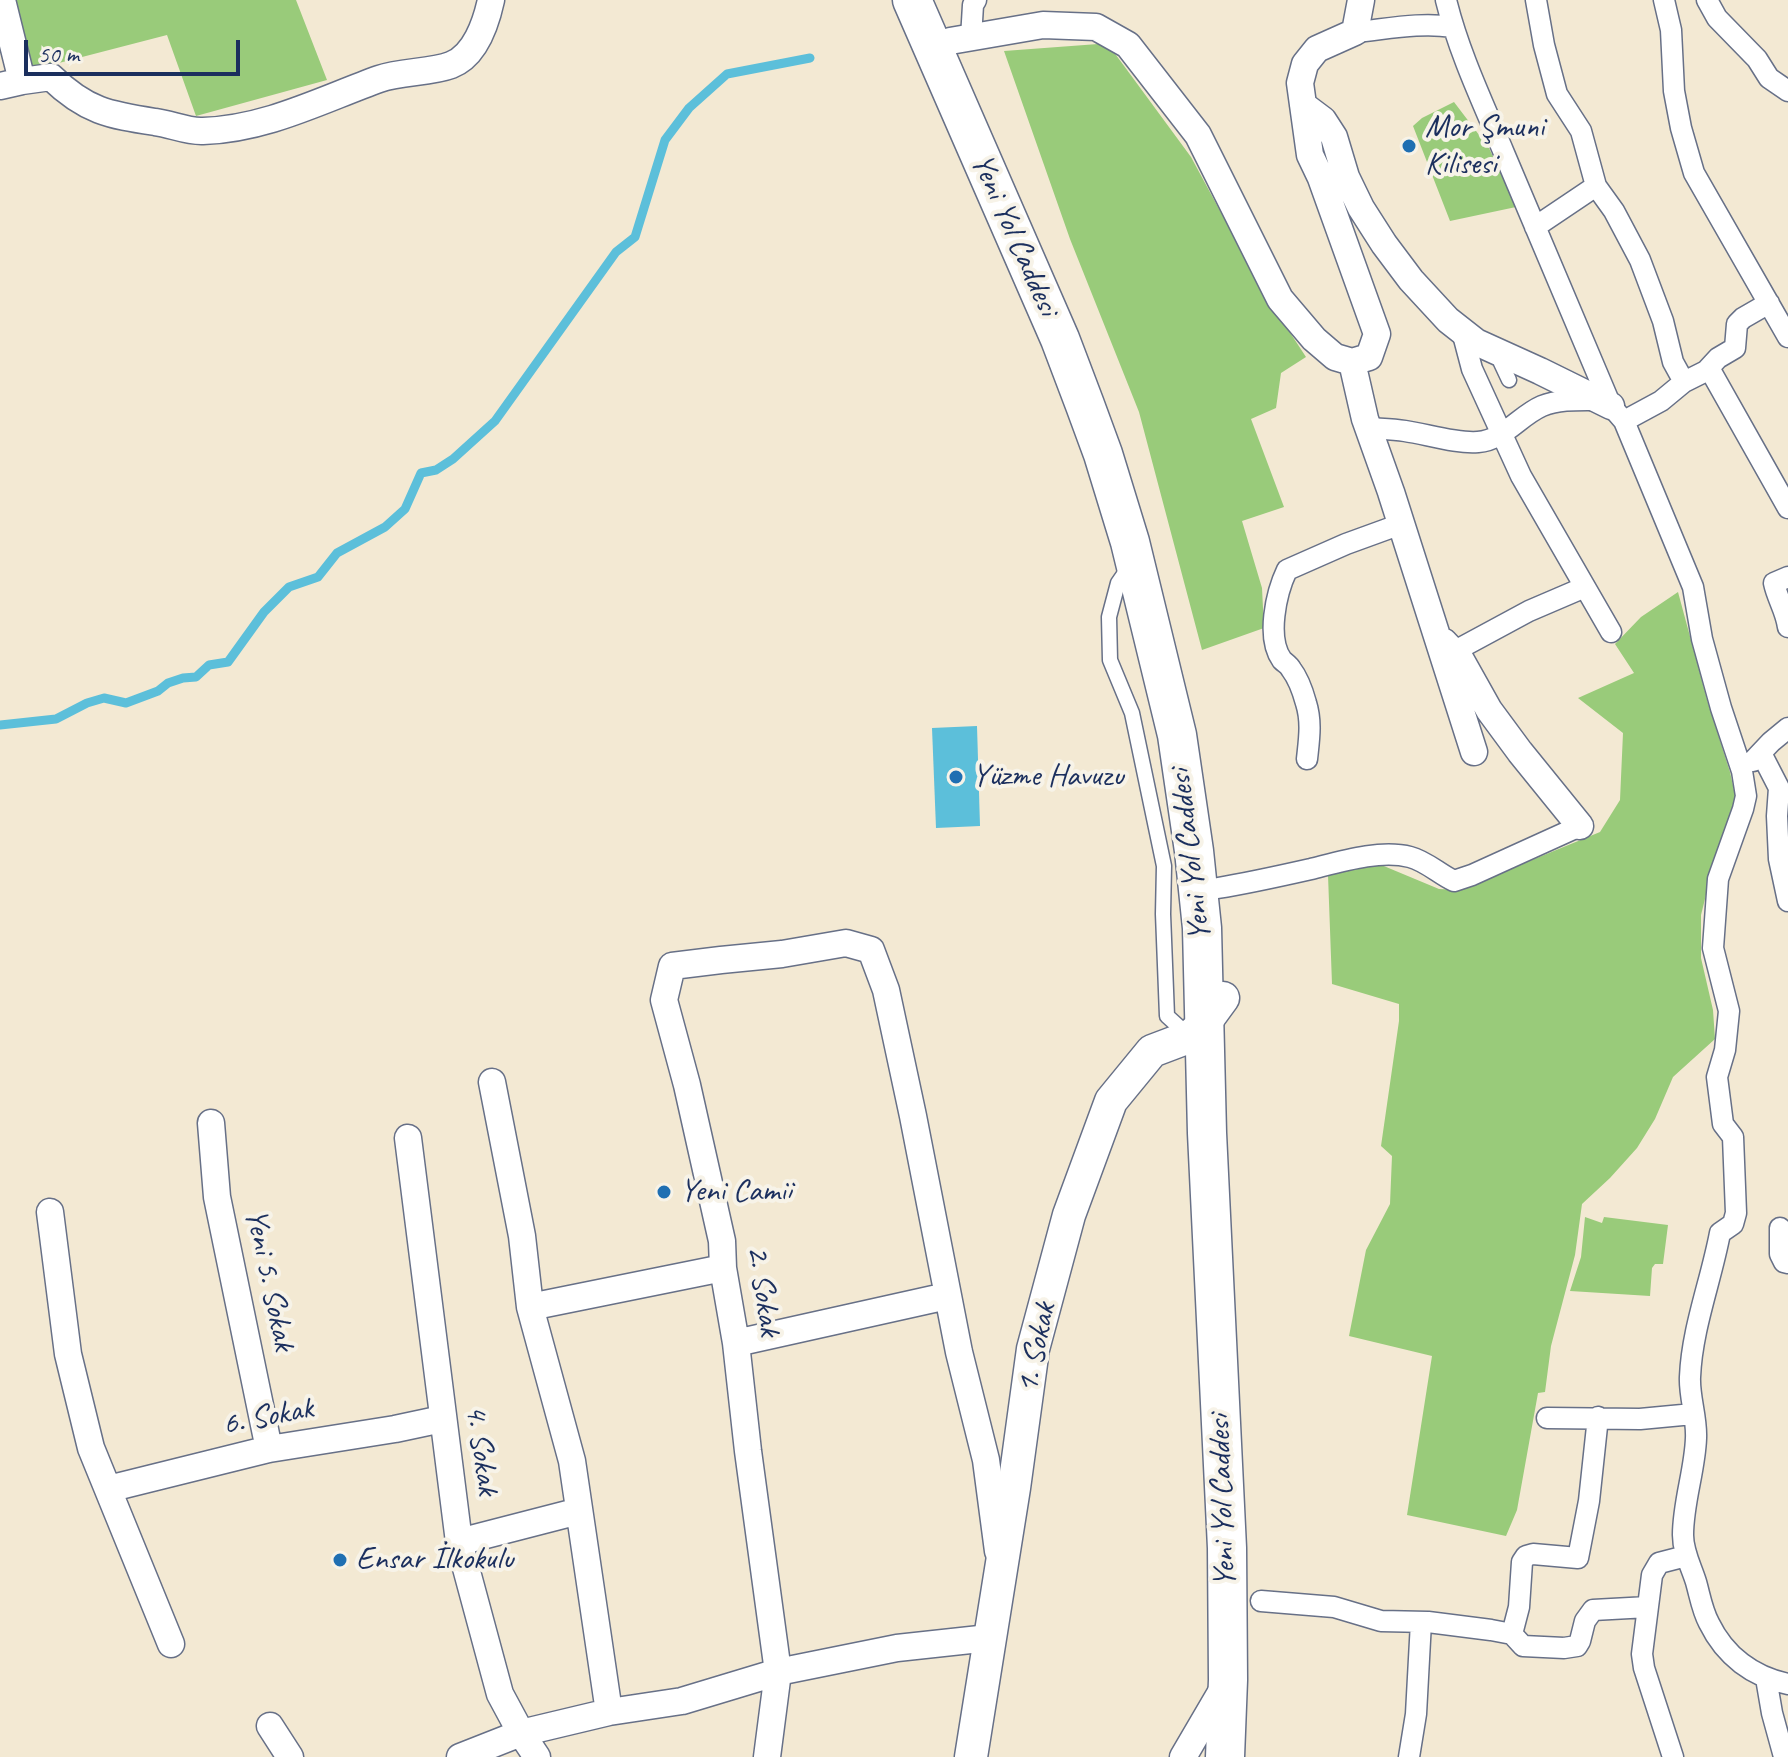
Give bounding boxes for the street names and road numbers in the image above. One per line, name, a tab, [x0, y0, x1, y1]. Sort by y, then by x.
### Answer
street label: Yeni Yol Caddesi	[961, 148, 1067, 322]
street label: Yeni Yol Caddesi	[1161, 767, 1221, 943]
street label: Yeni 5. Sokak	[235, 1206, 303, 1354]
street label: 2. Sokak	[738, 1243, 788, 1339]
street label: 1. Sokak	[1009, 1299, 1065, 1397]
street label: 6. Sokak	[220, 1389, 316, 1445]
street label: 4. Sokak	[456, 1402, 506, 1498]
street label: Yeni Yol Caddesi	[1201, 1414, 1245, 1588]

